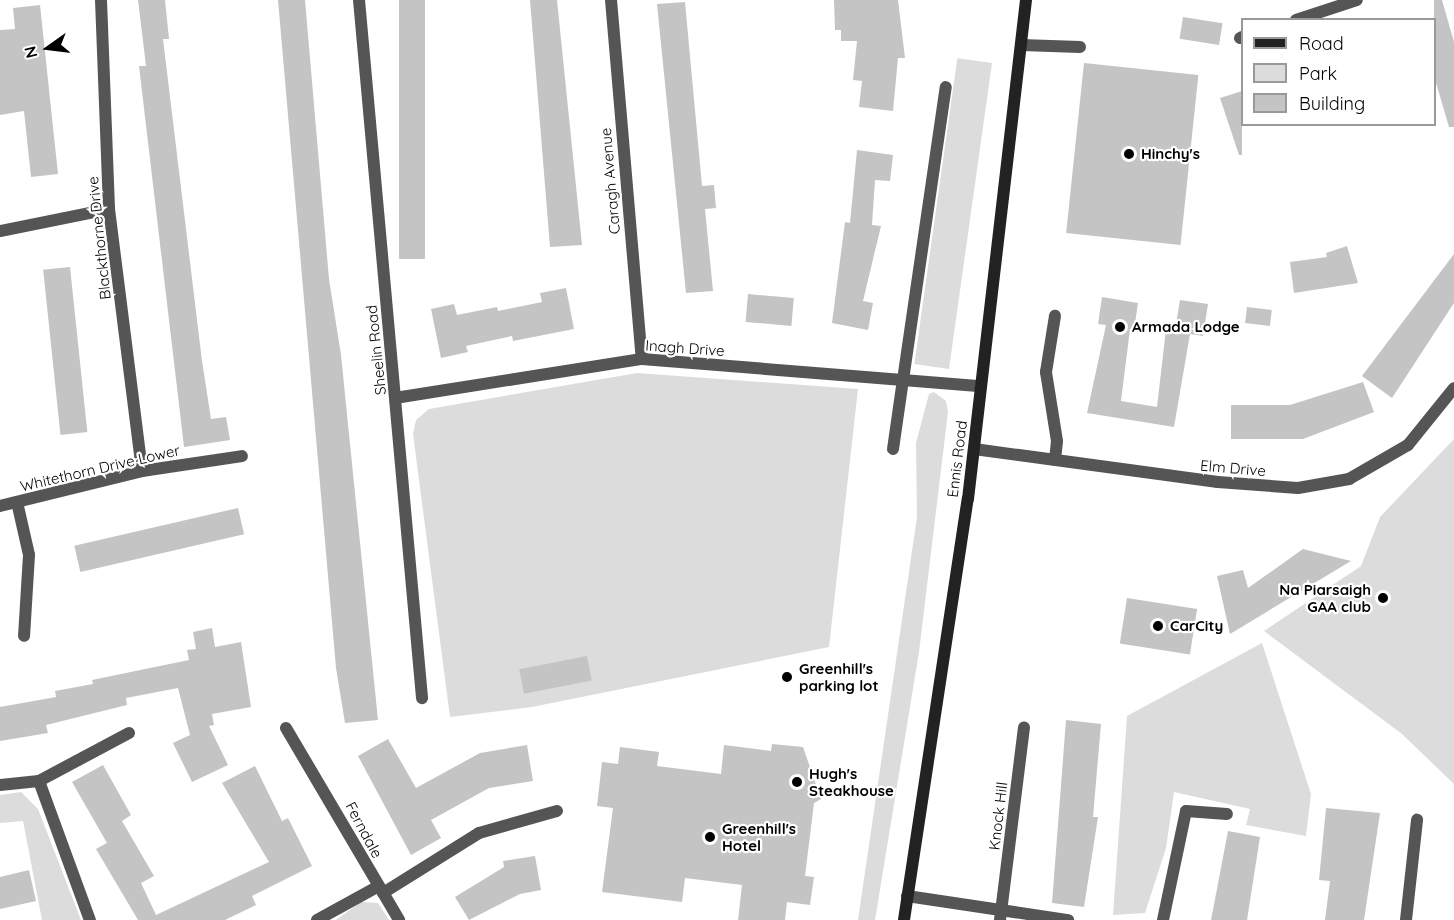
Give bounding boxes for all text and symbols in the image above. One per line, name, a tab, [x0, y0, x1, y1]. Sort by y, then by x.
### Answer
north arrow	[18, 18, 78, 78]
legend	[1241, 18, 1436, 126]
text: Road	[1299, 32, 1344, 55]
text: N	[19, 44, 42, 60]
text: Park	[1299, 62, 1337, 85]
text: Building	[1299, 92, 1365, 115]
street label: Caragh Avenue	[596, 127, 624, 235]
place label: Hinchy's	[1141, 145, 1200, 163]
marker: Hinchy's	[1122, 147, 1136, 161]
street label: Blackthorne Drive	[84, 175, 114, 301]
street label: Sheelin Road	[362, 304, 390, 396]
place label: Armada Lodge	[1132, 318, 1240, 336]
marker: Armada Lodge	[1113, 320, 1127, 334]
street label: Inagh Drive	[645, 336, 725, 360]
street label: Ennis Road	[943, 419, 971, 499]
street label: Whitethorn Drive Lower	[18, 441, 182, 495]
street label: Elm Drive	[1199, 456, 1267, 480]
place label: Na Piarsaigh GAA club	[1279, 580, 1371, 615]
marker: Na Piarsaigh GAA club	[1376, 591, 1390, 605]
place label: CarCity	[1170, 617, 1223, 635]
marker: CarCity	[1151, 619, 1165, 633]
place label: Greenhill's parking lot	[799, 659, 879, 694]
marker: Greenhill's parking lot	[780, 670, 794, 684]
place label: Hugh's Steakhouse	[809, 764, 894, 799]
marker: Hugh's Steakhouse	[790, 775, 804, 789]
street label: Knock Hill	[985, 781, 1011, 851]
street label: Ferndale	[342, 799, 386, 861]
place label: Greenhill's Hotel	[722, 819, 796, 854]
marker: Greenhill's Hotel	[703, 830, 717, 844]

